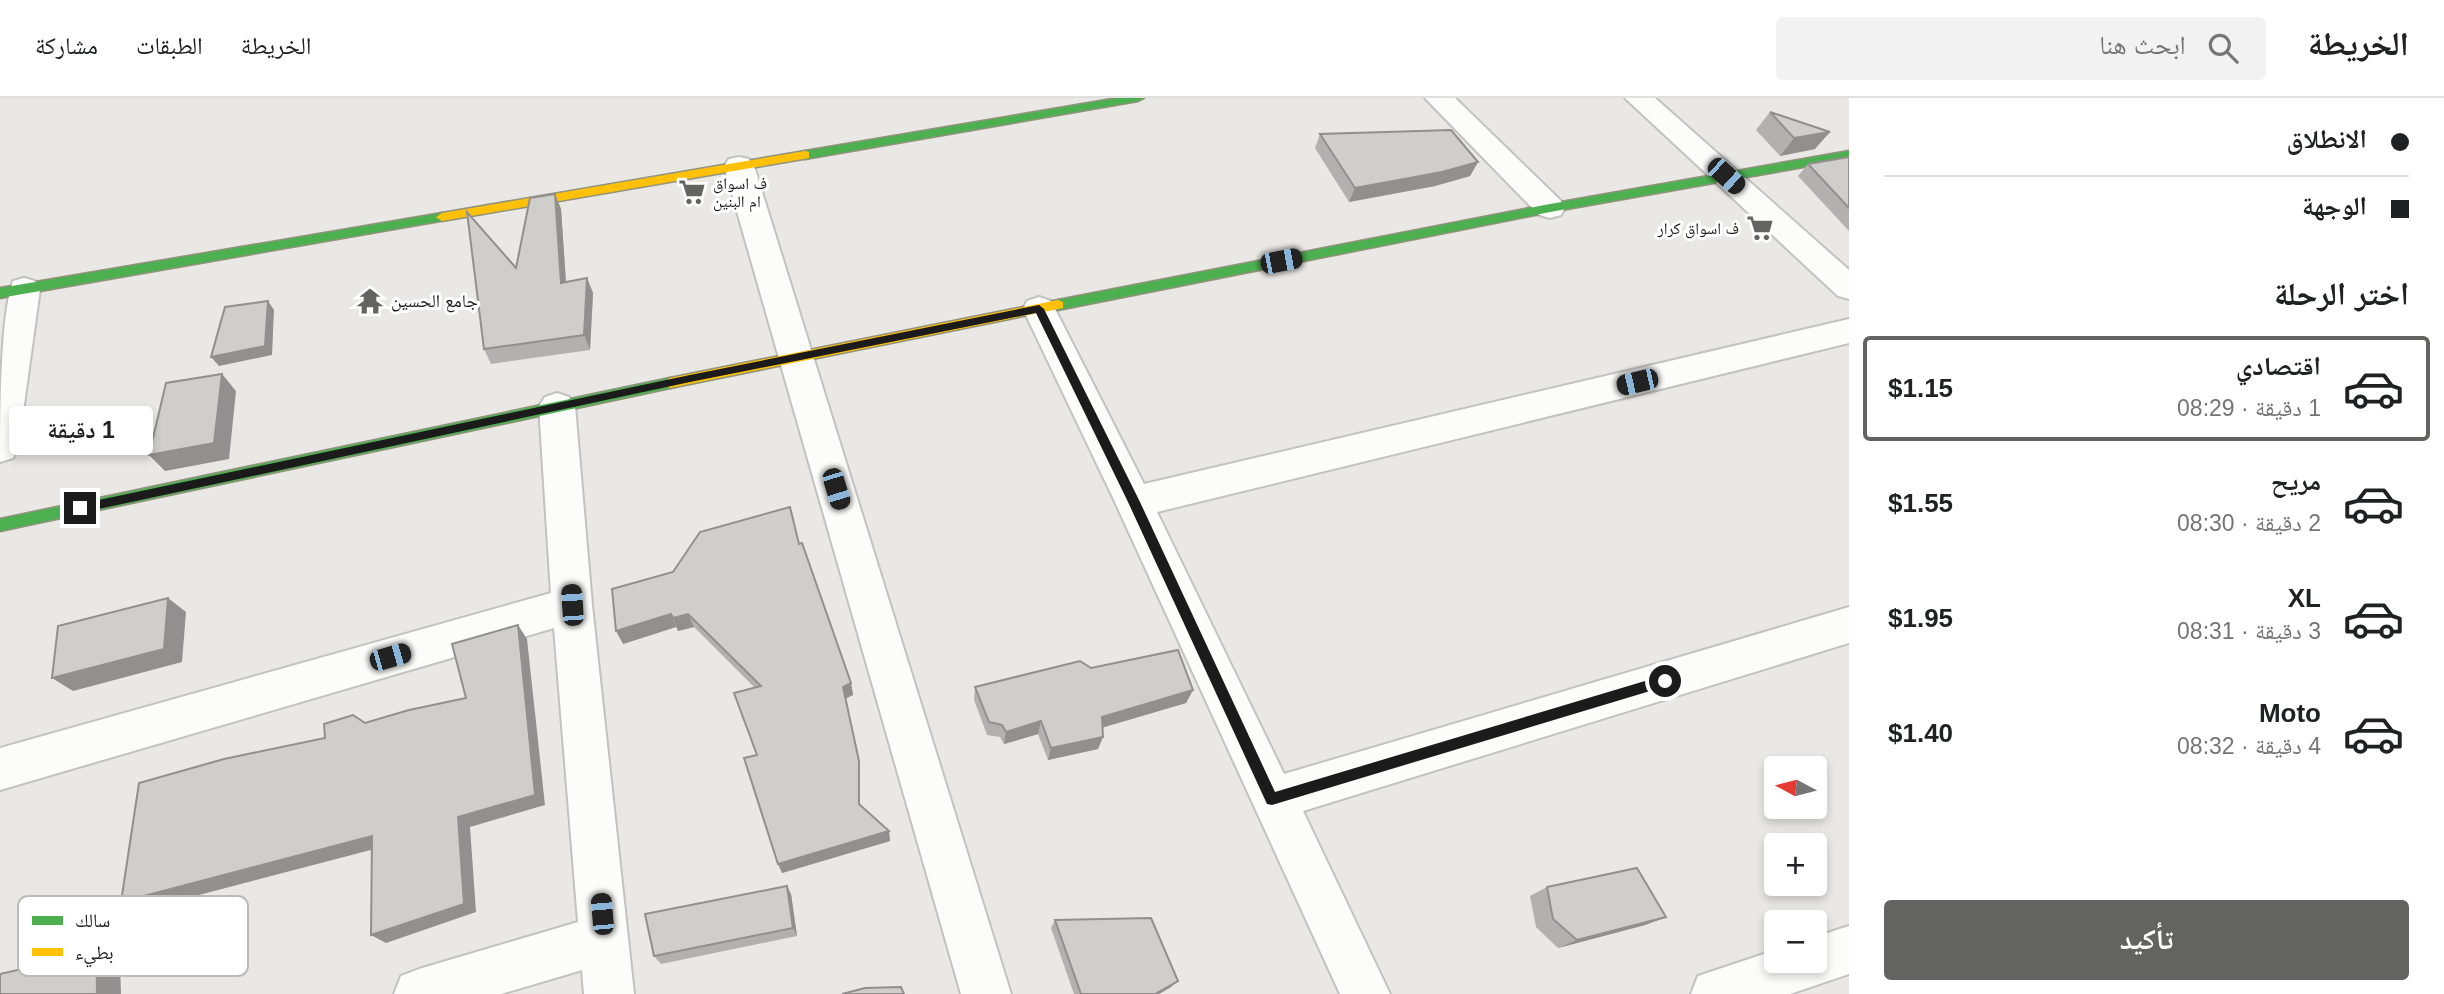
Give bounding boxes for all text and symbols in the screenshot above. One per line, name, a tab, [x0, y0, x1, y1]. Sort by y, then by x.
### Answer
search box	[1776, 17, 2266, 80]
text: الخريطة	[2308, 25, 2409, 62]
icon: search	[2204, 29, 2242, 67]
text: ابحث هنا	[2099, 30, 2186, 60]
text: مشاركة	[35, 32, 98, 59]
text: الطبقات	[136, 32, 203, 59]
text: الخريطة	[241, 32, 311, 59]
text: الانطلاق	[2287, 124, 2367, 154]
car	[1704, 154, 1749, 198]
place label: ف اسواق ام البنين	[713, 175, 767, 212]
supermarket icon: ف اسواق ام البنين	[677, 177, 707, 207]
text: الوجهة	[2302, 191, 2367, 221]
supermarket icon: ف اسواق كرار	[1745, 213, 1775, 243]
place label: ف اسواق كرار	[1656, 220, 1739, 239]
car	[1259, 247, 1304, 275]
text: اختر الرحلة	[2274, 276, 2409, 312]
temple icon: جامع الحسين	[355, 286, 385, 316]
place label: جامع الحسين	[391, 291, 478, 313]
text: اقتصادي	[2236, 351, 2321, 381]
icon: car	[2342, 357, 2405, 420]
car	[1615, 367, 1660, 397]
text: $1.15	[1888, 373, 1953, 403]
text: 1 دقيقة · 08:29	[2177, 395, 2321, 421]
callout: 1 دقيقة	[8, 406, 152, 456]
text: 1 دقيقة	[47, 417, 115, 443]
car	[820, 466, 853, 512]
text: مريح	[2271, 466, 2321, 496]
icon: car	[2342, 472, 2405, 535]
text: $1.55	[1888, 488, 1953, 518]
route end	[64, 492, 96, 524]
text: 2 دقيقة · 08:30	[2177, 510, 2321, 536]
car	[561, 583, 584, 627]
text: XL	[2288, 583, 2321, 613]
icon: car	[2342, 587, 2405, 650]
text: $1.95	[1888, 603, 1953, 633]
text: 3 دقيقة · 08:31	[2177, 618, 2321, 644]
car	[367, 641, 414, 673]
route start	[1649, 665, 1681, 697]
text: Moto	[2259, 698, 2321, 728]
icon: car	[2342, 702, 2405, 765]
text: $1.40	[1888, 718, 1953, 748]
text: 4 دقيقة · 08:32	[2177, 733, 2321, 759]
north arrow	[1764, 756, 1827, 819]
map controls	[1764, 756, 1827, 973]
button: +	[1764, 833, 1827, 896]
car	[590, 892, 615, 936]
legend	[18, 896, 248, 976]
button: تأكيد	[1884, 900, 2409, 980]
text: سالك	[75, 910, 110, 931]
button: −	[1764, 910, 1827, 973]
text: بطيء	[75, 942, 114, 968]

